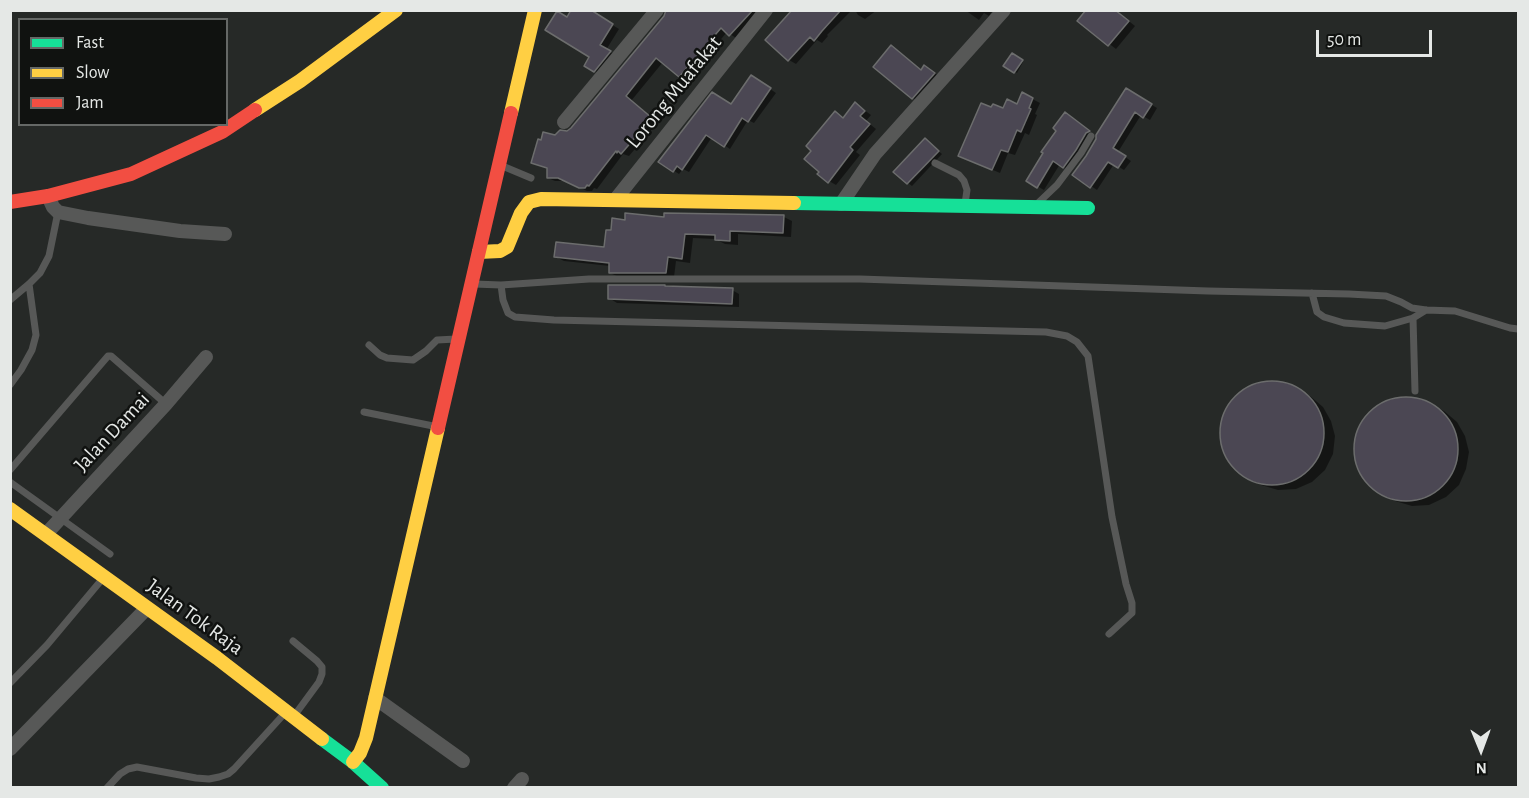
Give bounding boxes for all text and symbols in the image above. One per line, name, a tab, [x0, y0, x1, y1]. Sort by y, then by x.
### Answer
legend	[18, 18, 228, 126]
scale bar	[1319, 18, 1434, 56]
street label: Lorong Muafakat	[621, 31, 727, 153]
text: 50 m	[1327, 31, 1361, 49]
text: Fast	[76, 34, 104, 52]
text: Slow	[76, 64, 109, 82]
text: Jam	[76, 94, 104, 112]
street label: Jalan Damai	[69, 387, 155, 477]
street label: Jalan Tok Raja	[142, 574, 248, 660]
north arrow	[1451, 720, 1511, 780]
text: N	[1476, 760, 1487, 776]

